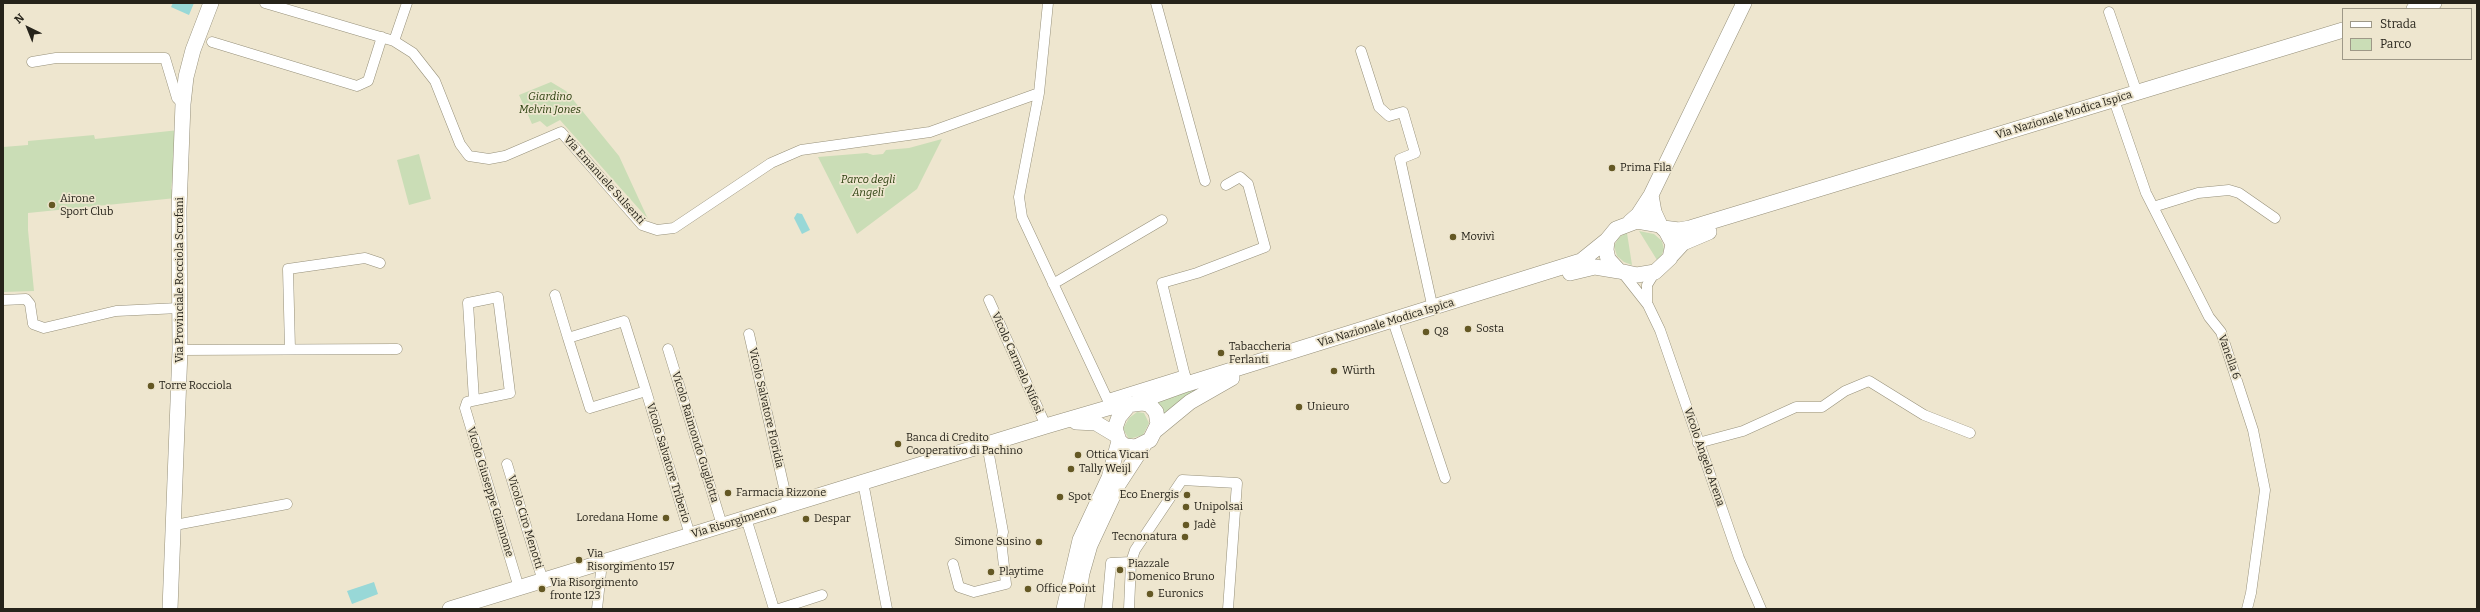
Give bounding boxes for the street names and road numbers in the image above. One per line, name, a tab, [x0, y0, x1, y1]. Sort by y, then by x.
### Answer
street label: Via Nazionale Modica Ispica	[1994, 88, 2134, 142]
street label: Via Emanuele Sulsenti	[561, 133, 647, 227]
street label: Via Provinciale Rocciola Scrofani	[173, 197, 187, 363]
street label: Via Nazionale Modica Ispica	[1316, 296, 1456, 350]
street label: Vicolo Carmelo Nifosì	[989, 310, 1045, 416]
street label: Vanella 6	[2215, 333, 2243, 381]
street label: Vicolo Salvatore Floridia	[746, 347, 786, 469]
street label: Vicolo Raimondo Gugliotta	[669, 370, 721, 504]
street label: Vicolo Salvatore Triberio	[643, 401, 693, 525]
street label: Vicolo Angelo Arena	[1681, 406, 1727, 508]
street label: Vicolo Giuseppe Giannone	[464, 425, 516, 559]
street label: Vicolo Ciro Menotti	[504, 474, 546, 570]
street label: Via Risorgimento	[690, 503, 778, 541]

